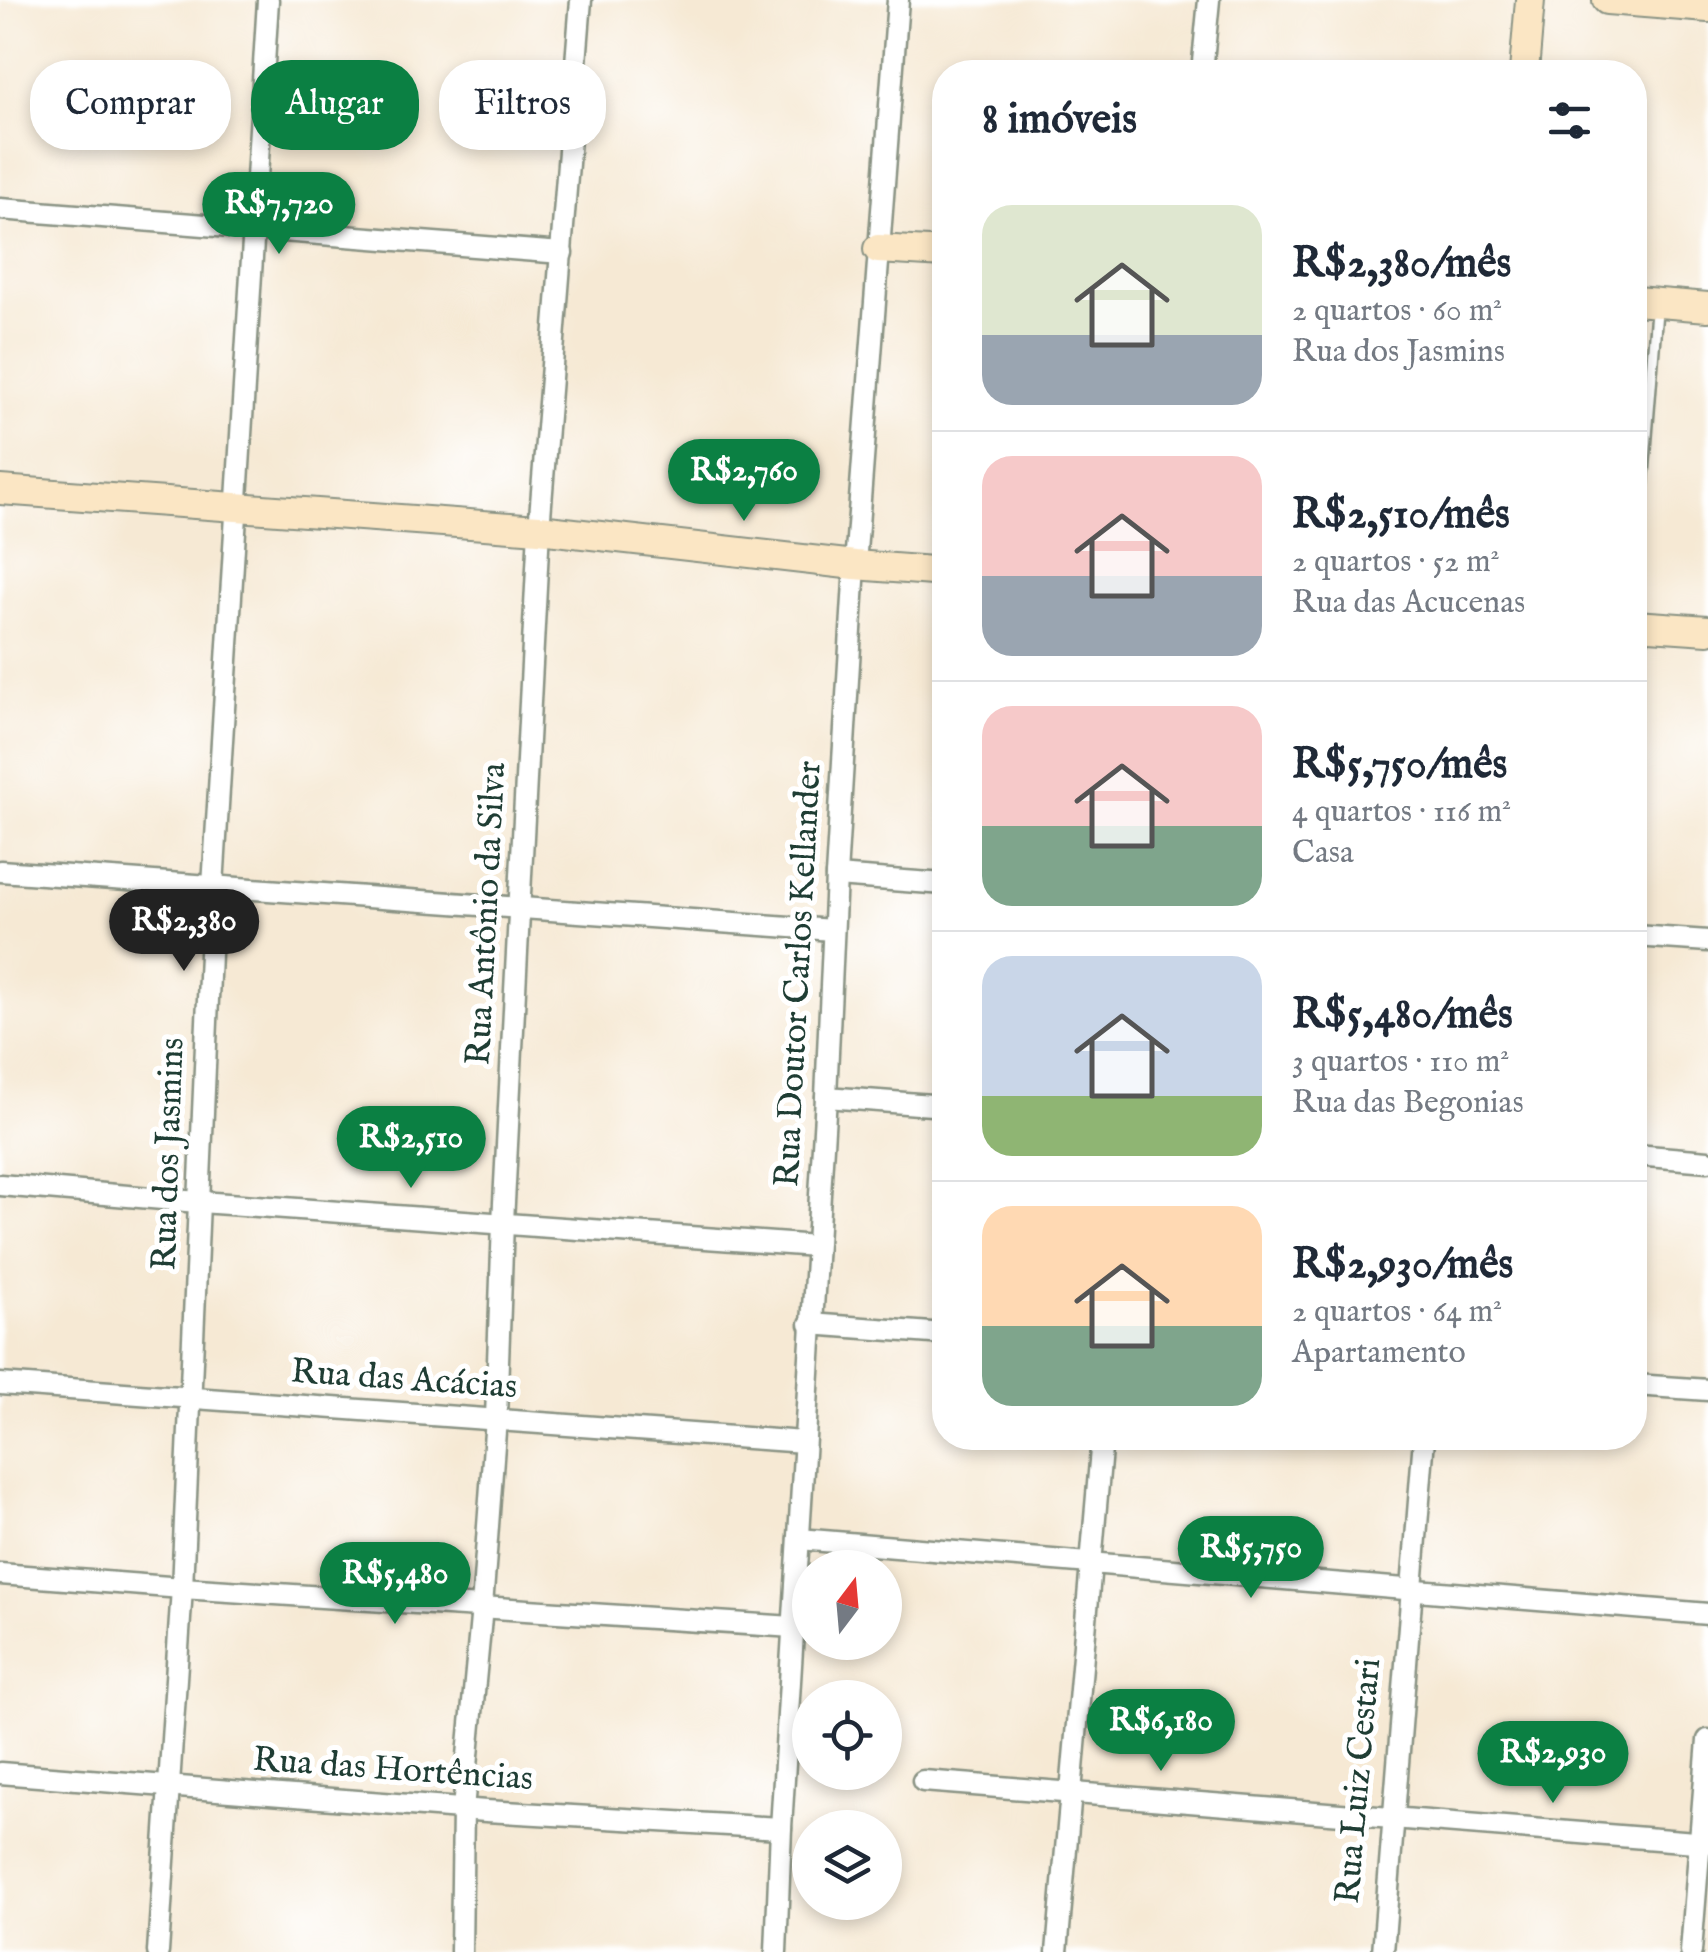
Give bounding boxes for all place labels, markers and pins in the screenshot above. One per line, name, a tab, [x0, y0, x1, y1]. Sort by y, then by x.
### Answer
pin: R$7,720	[187, 172, 371, 257]
pin: R$2,760	[652, 439, 836, 524]
pin: R$2,380	[92, 889, 276, 974]
pin: R$2,510	[319, 1106, 503, 1191]
pin: R$5,750	[1159, 1516, 1343, 1601]
pin: R$5,480	[303, 1542, 487, 1627]
pin: R$6,180	[1069, 1689, 1253, 1774]
pin: R$2,930	[1461, 1721, 1645, 1806]

